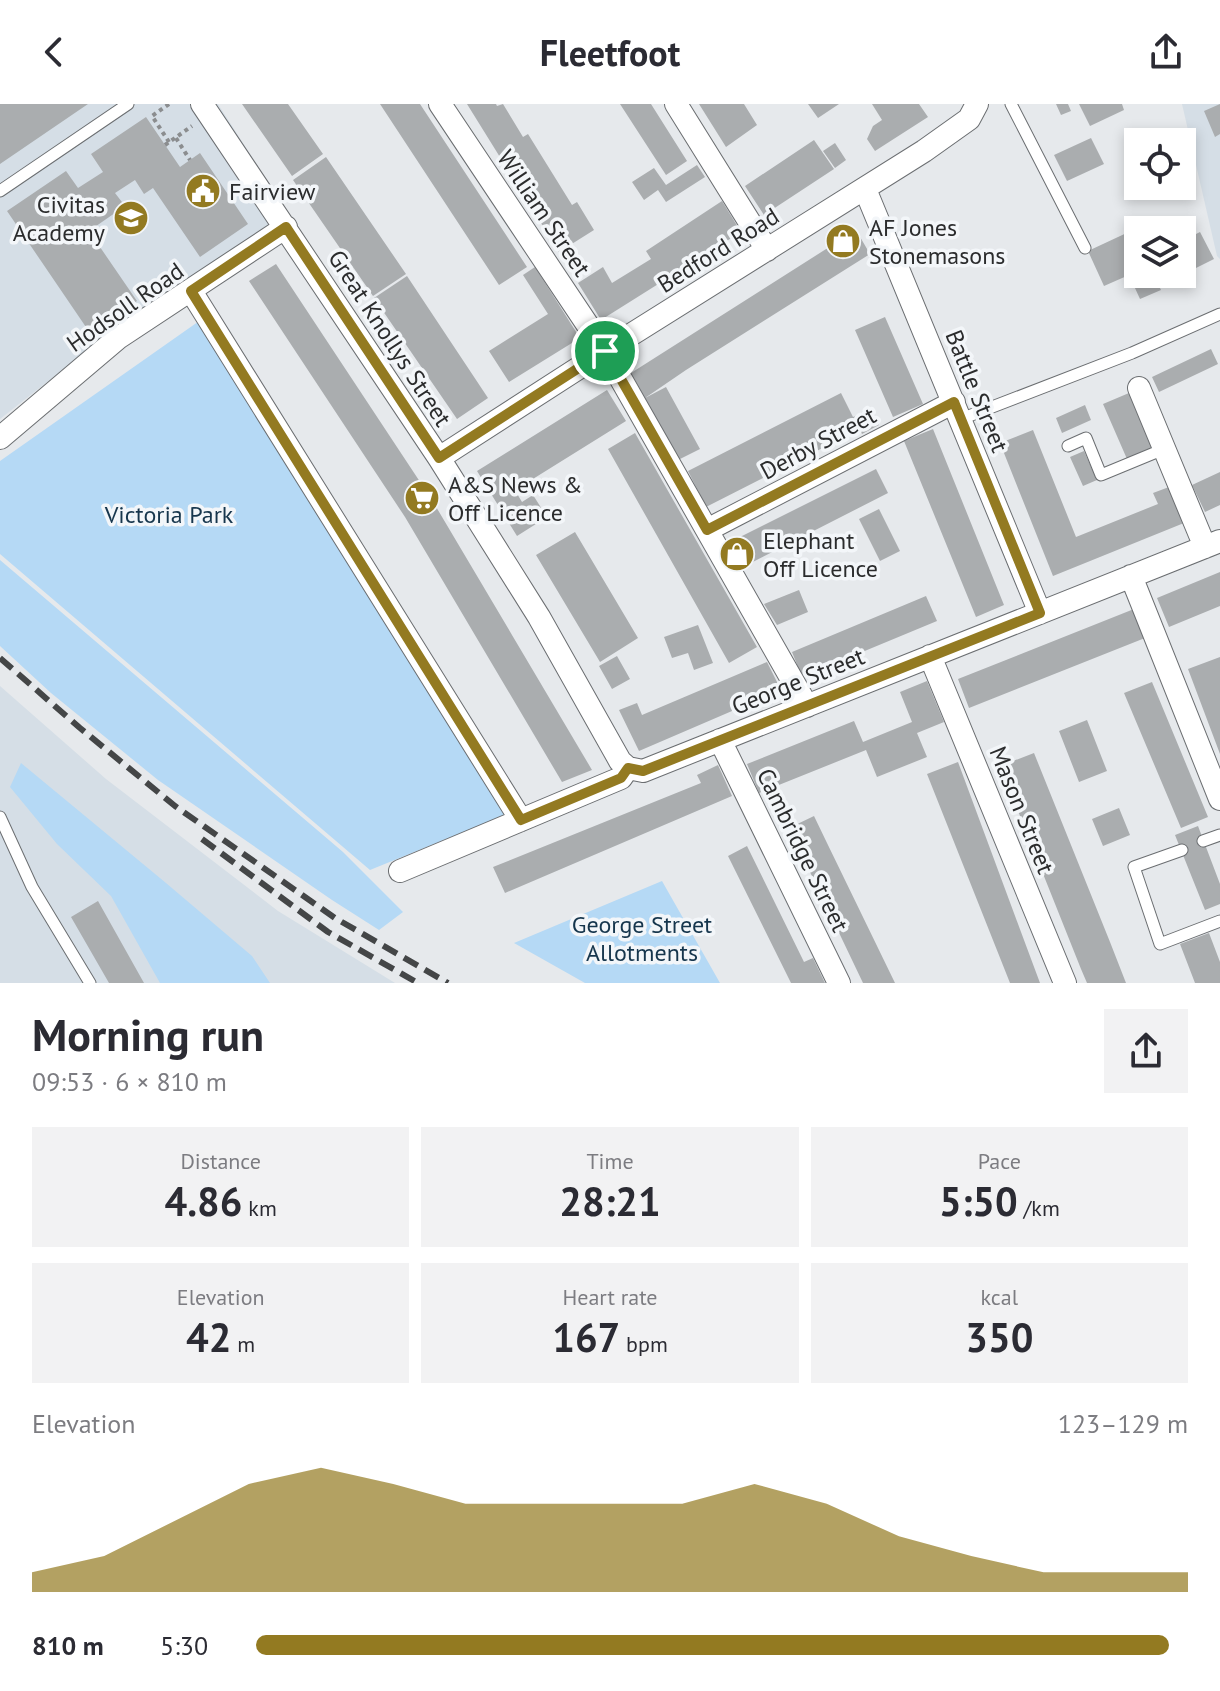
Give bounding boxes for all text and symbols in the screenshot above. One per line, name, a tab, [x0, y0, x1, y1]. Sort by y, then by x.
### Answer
text: Fleetfoot	[540, 29, 680, 76]
icon: back	[32, 30, 76, 74]
icon: share	[1144, 30, 1188, 74]
map controls	[1124, 128, 1196, 288]
button: locate	[1124, 128, 1196, 200]
street label: William Street	[490, 144, 598, 282]
public building icon: Fairview	[184, 172, 222, 210]
place label: Fairview	[229, 176, 316, 207]
place label: Civitas Academy	[13, 189, 105, 248]
school or university icon: Civitas Academy	[112, 199, 150, 237]
street label: Bedford Road	[651, 200, 785, 300]
place label: AF Jones Stonemasons	[869, 212, 1005, 271]
button: layers	[1124, 216, 1196, 288]
shop icon: AF Jones Stonemasons	[824, 222, 862, 260]
street label: Great Knollys Street	[321, 244, 459, 432]
street label: Hodsoll Road	[60, 255, 190, 359]
pin	[571, 317, 639, 385]
street label: Battle Street	[938, 325, 1016, 457]
icon: arrive	[583, 329, 627, 373]
street label: Derby Street	[755, 400, 881, 486]
place label: A&S News & Off Licence	[448, 469, 583, 528]
supermarket icon: A&S News & Off Licence	[403, 479, 441, 517]
park label: Victoria Park	[104, 499, 234, 530]
place label: Elephant Off Licence	[763, 525, 878, 584]
shop icon: Elephant Off Licence	[718, 535, 756, 573]
street label: George Street	[727, 640, 869, 722]
street label: Mason Street	[982, 742, 1062, 878]
street label: Cambridge Street	[750, 763, 856, 937]
park label: George Street Allotments	[572, 909, 712, 968]
text: Morning run	[32, 1006, 264, 1063]
button: share	[1104, 1009, 1188, 1093]
text: 09:53 · 6 × 810 m	[32, 1065, 227, 1098]
text: Distance	[180, 1147, 261, 1175]
text: Time	[586, 1147, 634, 1175]
text: Pace	[978, 1147, 1021, 1175]
text: 4.86	[165, 1175, 242, 1227]
text: 28:21	[559, 1175, 661, 1227]
text: 5:50	[939, 1175, 1018, 1227]
text: km	[242, 1194, 277, 1222]
text: /km	[1018, 1194, 1060, 1222]
text: Elevation	[177, 1283, 264, 1311]
text: Heart rate	[562, 1283, 658, 1311]
text: kcal	[981, 1283, 1018, 1311]
text: 42	[186, 1311, 231, 1363]
text: 167	[552, 1311, 620, 1363]
text: 350	[965, 1311, 1033, 1363]
text: m	[231, 1330, 255, 1358]
text: bpm	[620, 1330, 668, 1358]
text: Elevation	[32, 1407, 136, 1440]
text: 123–129 m	[1058, 1407, 1188, 1440]
text: 810 m	[32, 1629, 104, 1662]
text: 5:30	[160, 1629, 208, 1662]

